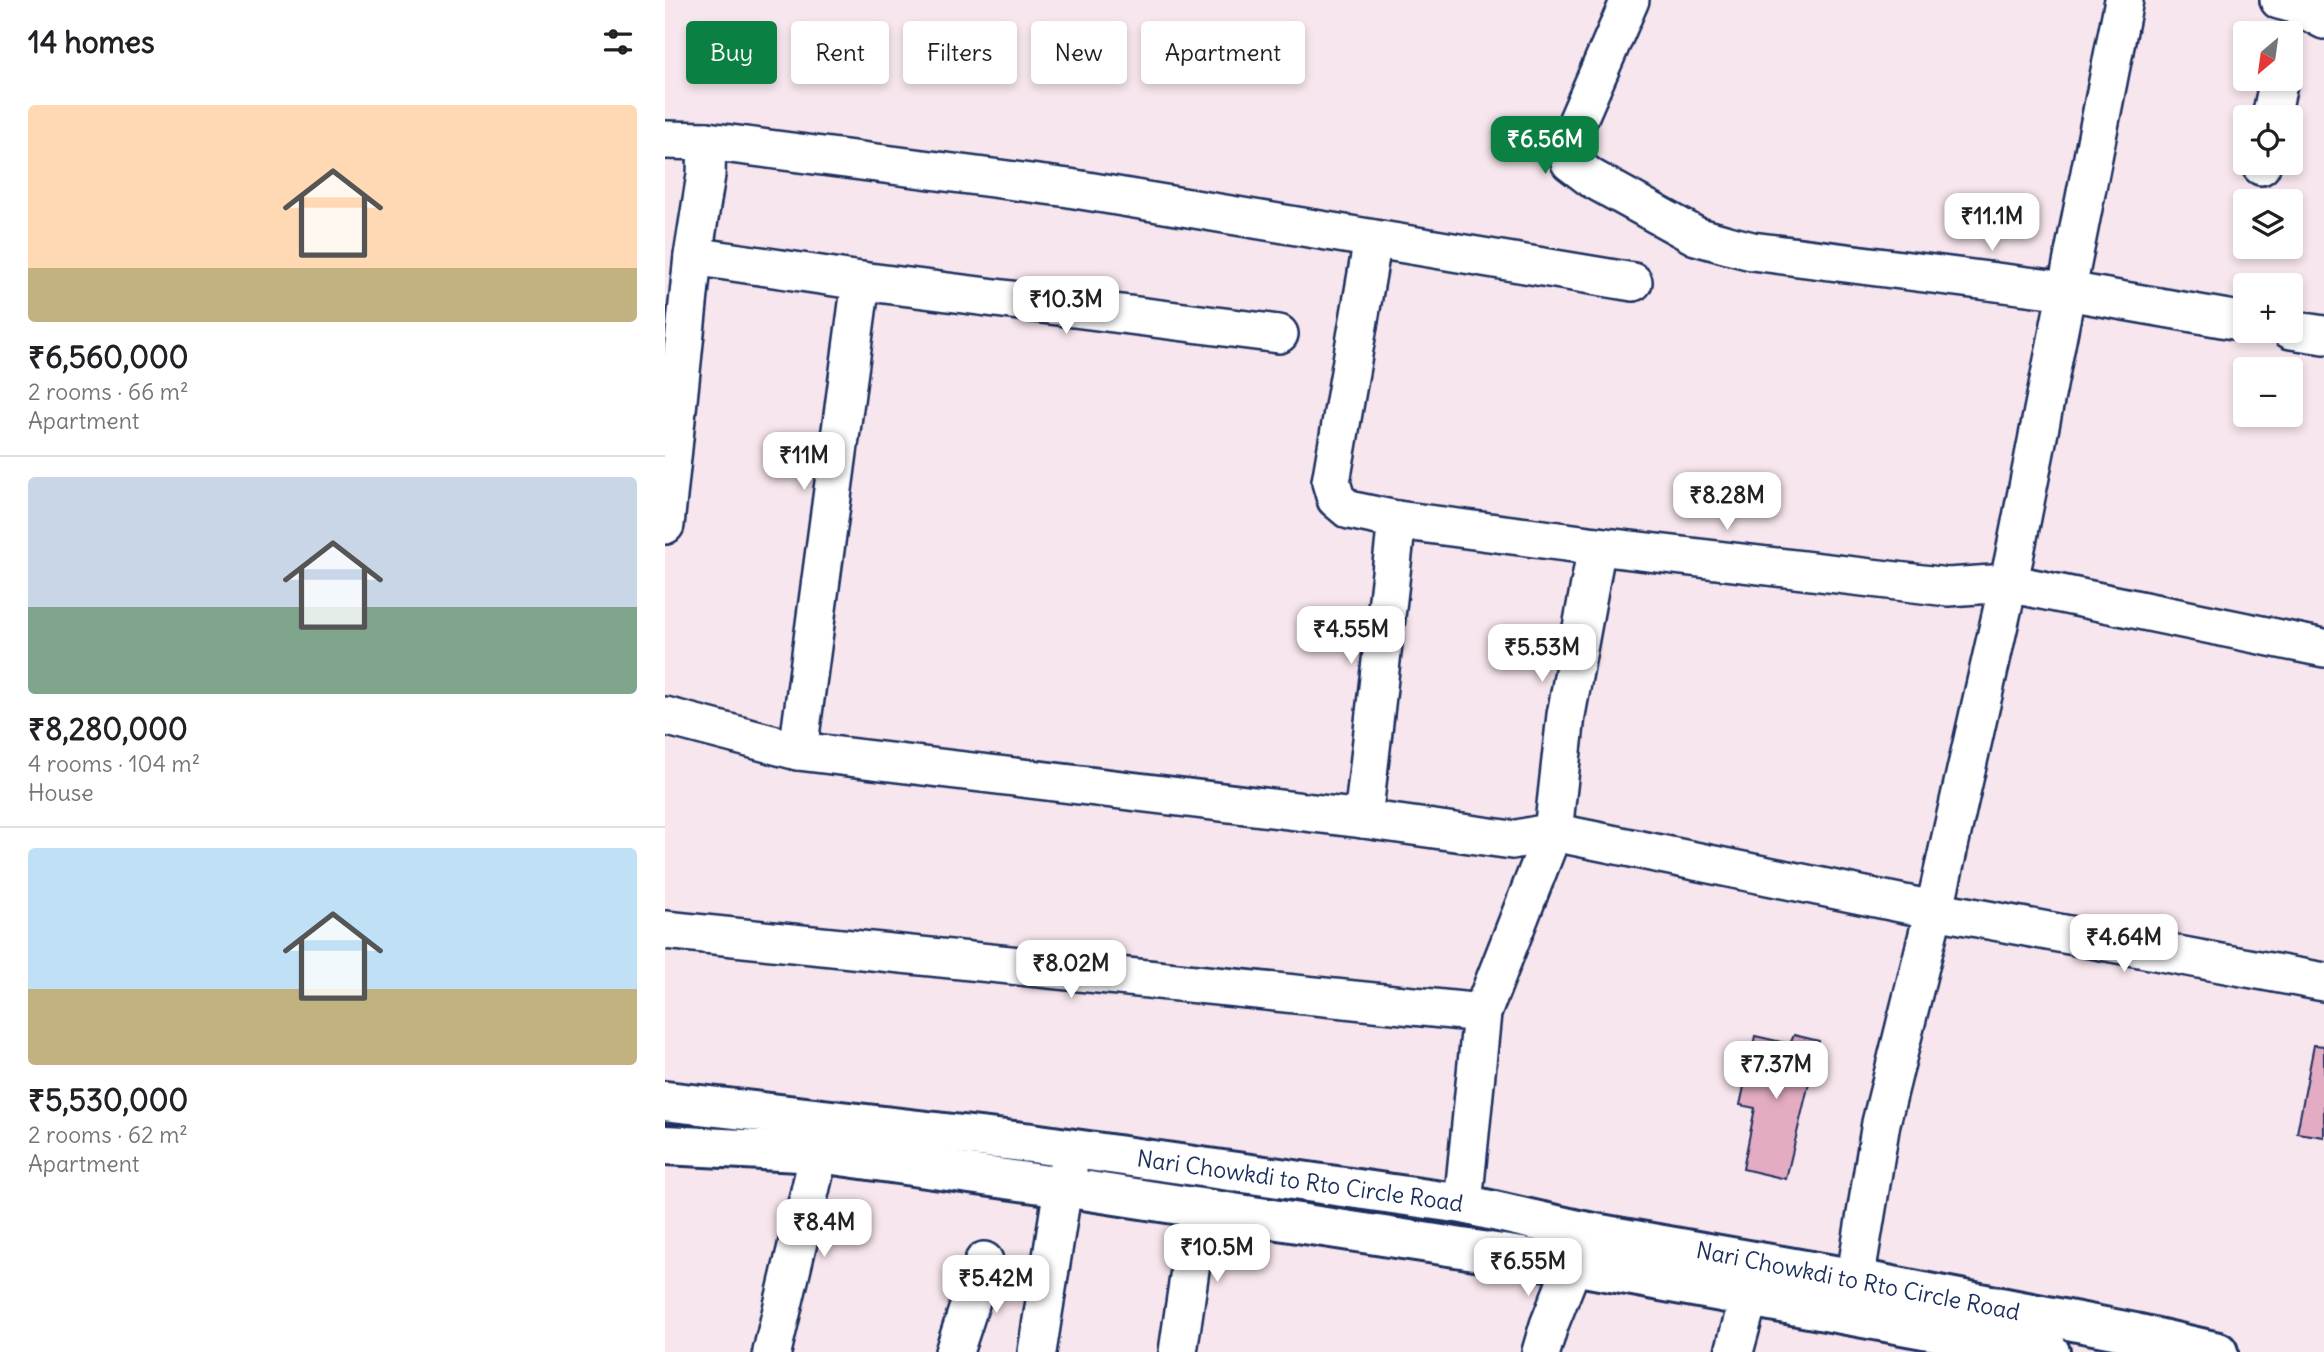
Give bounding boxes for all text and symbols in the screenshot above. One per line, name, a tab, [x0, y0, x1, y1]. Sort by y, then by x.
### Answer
chip: Buy	[686, 21, 777, 84]
chip: Rent	[791, 21, 889, 84]
chip: Filters	[903, 21, 1017, 84]
chip: New	[1031, 21, 1127, 84]
chip: Apartment	[1141, 21, 1305, 84]
north arrow	[2233, 21, 2303, 91]
map controls	[2233, 21, 2303, 427]
text: 14 homes	[28, 23, 155, 61]
icon: filters	[599, 23, 637, 61]
button: locate	[2233, 105, 2303, 175]
pin: ₹6.56M	[1488, 116, 1602, 176]
text: ₹6.56M	[1507, 124, 1583, 153]
icon: home	[270, 150, 396, 276]
button: layers	[2233, 189, 2303, 259]
pin: ₹11.1M	[1935, 194, 2049, 253]
text: ₹11.1M	[1960, 201, 2024, 230]
button: +	[2233, 273, 2303, 343]
pin: ₹10.3M	[1009, 276, 1123, 336]
text: ₹10.3M	[1029, 284, 1103, 313]
text: ₹6,560,000	[28, 338, 189, 376]
button: −	[2233, 357, 2303, 427]
text: 2 rooms · 66 m²	[28, 377, 189, 406]
text: Apartment	[28, 406, 140, 435]
pin: ₹11M	[763, 433, 845, 492]
text: ₹11M	[779, 440, 829, 469]
pin: ₹8.28M	[1670, 472, 1784, 532]
text: ₹8.28M	[1689, 480, 1765, 509]
icon: home	[270, 522, 396, 648]
pin: ₹4.55M	[1294, 606, 1408, 666]
text: ₹4.55M	[1313, 614, 1389, 643]
pin: ₹5.53M	[1485, 624, 1599, 684]
text: ₹5.53M	[1504, 632, 1580, 661]
text: ₹8,280,000	[28, 710, 188, 748]
text: 4 rooms · 104 m²	[28, 749, 200, 778]
text: House	[28, 778, 94, 807]
icon: home	[270, 893, 396, 1019]
pin: ₹4.64M	[2067, 914, 2181, 974]
text: ₹4.64M	[2086, 922, 2162, 951]
pin: ₹8.02M	[1014, 940, 1128, 1000]
text: ₹8.02M	[1032, 948, 1110, 977]
pin: ₹7.37M	[1719, 1042, 1833, 1101]
text: ₹7.37M	[1740, 1049, 1812, 1078]
text: ₹5,530,000	[28, 1081, 188, 1119]
text: 2 rooms · 62 m²	[28, 1120, 188, 1149]
street label: Nari Chowkdi to Rto Circle Road	[1135, 1143, 1465, 1218]
text: Apartment	[28, 1149, 140, 1178]
pin: ₹8.4M	[775, 1200, 873, 1259]
text: ₹8.4M	[793, 1207, 855, 1236]
pin: ₹10.5M	[1160, 1224, 1274, 1284]
text: ₹10.5M	[1180, 1232, 1254, 1261]
street label: Nari Chowkdi to Rto Circle Road	[1694, 1235, 2022, 1326]
pin: ₹6.55M	[1471, 1238, 1585, 1298]
text: ₹6.55M	[1490, 1246, 1566, 1275]
pin: ₹5.42M	[939, 1256, 1053, 1315]
text: ₹5.42M	[958, 1263, 1034, 1292]

